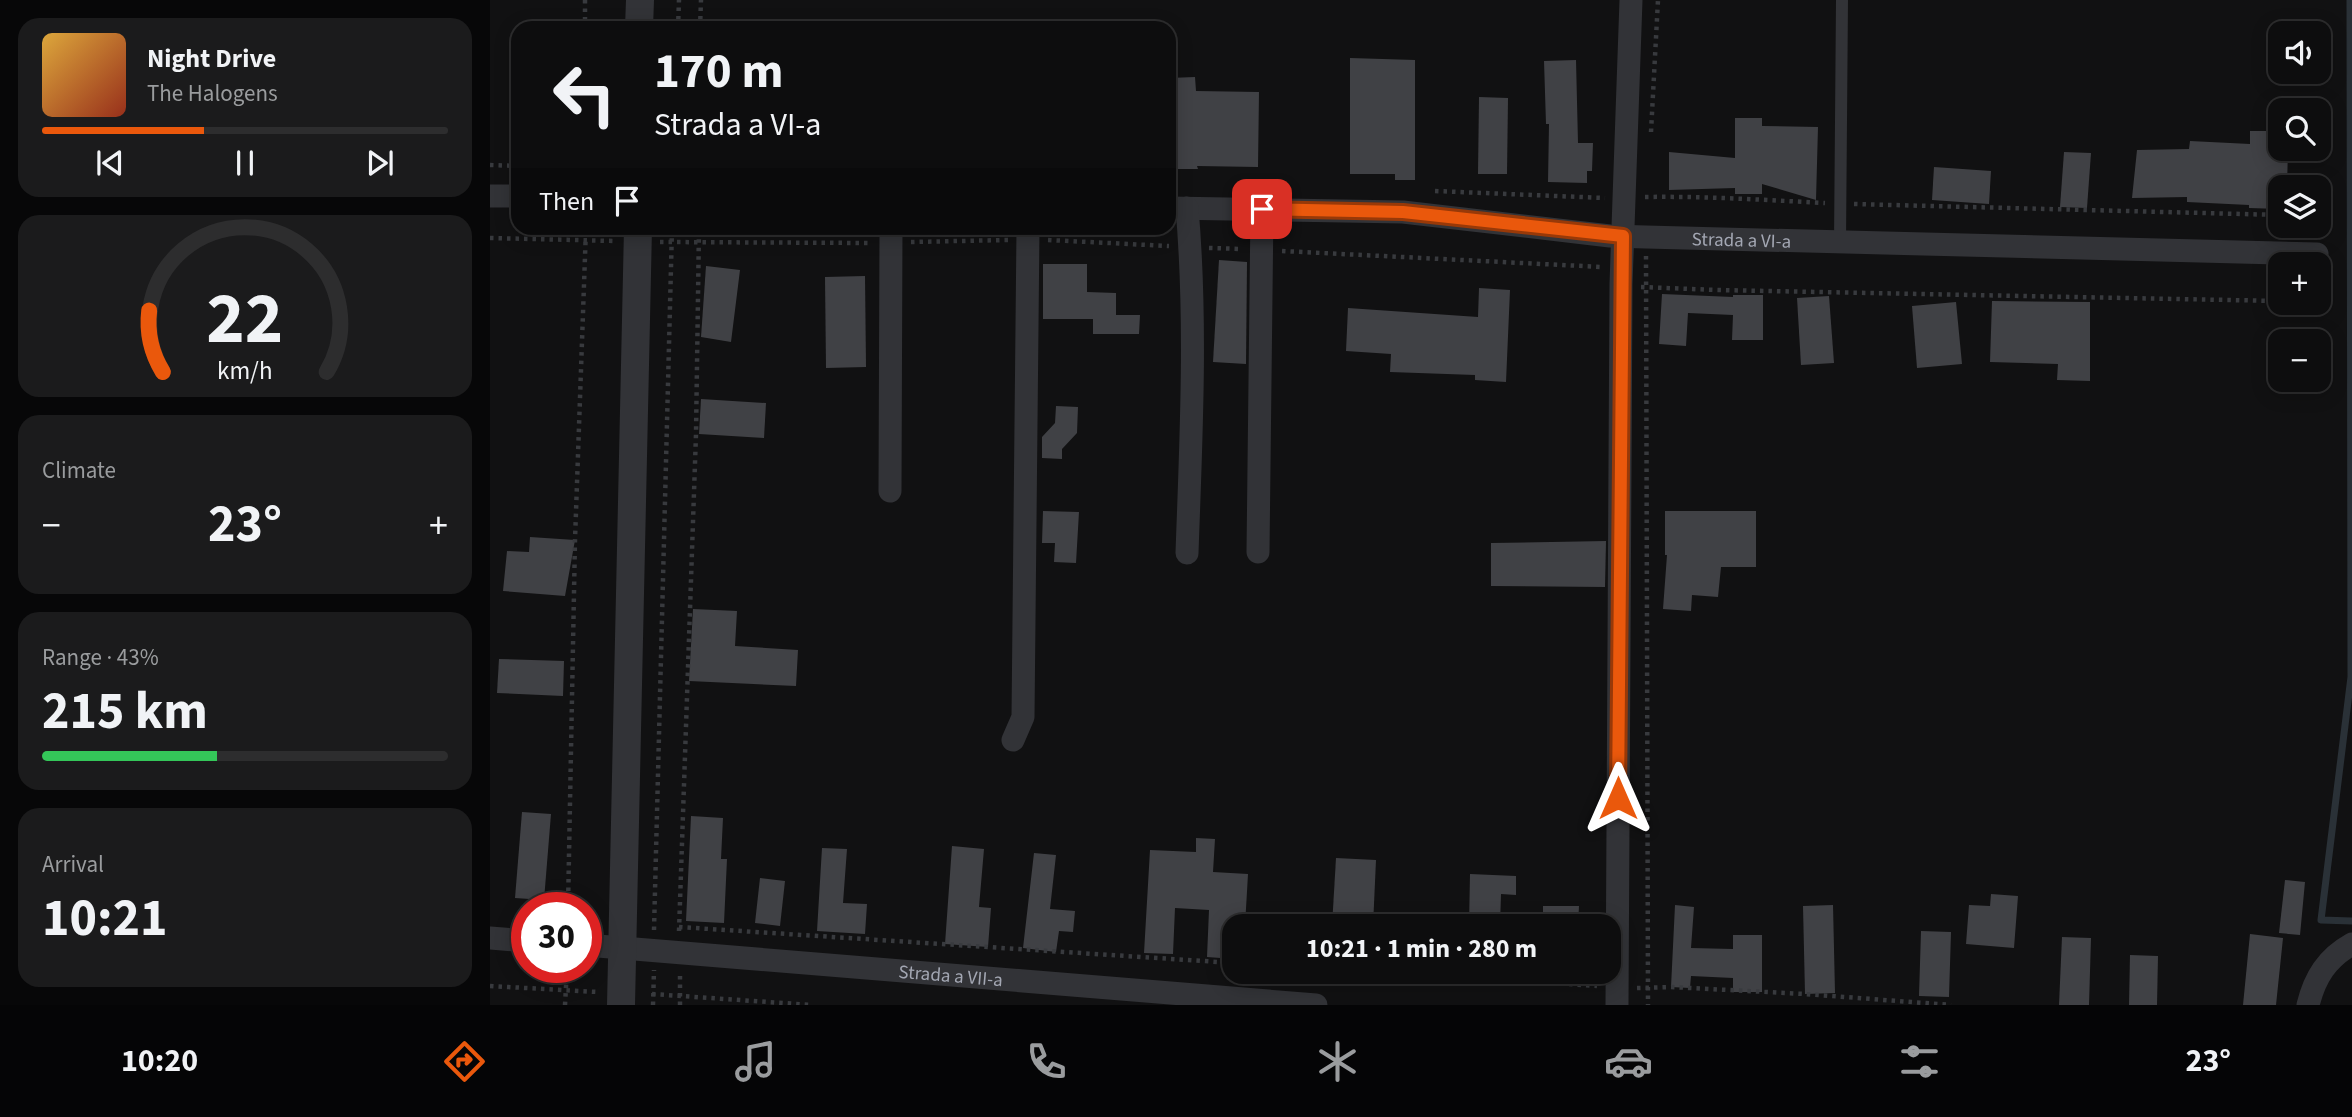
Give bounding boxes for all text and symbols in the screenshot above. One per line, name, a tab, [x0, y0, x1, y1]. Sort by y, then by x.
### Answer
map controls	[2268, 21, 2331, 392]
button: sound	[2268, 21, 2331, 84]
text: 170 m	[654, 37, 783, 107]
text: Night Drive	[147, 40, 276, 77]
icon: left	[539, 49, 630, 140]
text: The Halogens	[147, 77, 278, 110]
button: search	[2268, 98, 2331, 161]
text: Strada a VI-a	[654, 102, 821, 148]
icon: previous	[91, 144, 129, 182]
icon: pause	[226, 144, 264, 182]
icon: next	[361, 144, 399, 182]
button: layers	[2268, 175, 2331, 238]
pin	[1232, 179, 1292, 239]
icon: arrive	[608, 182, 646, 220]
text: Then	[539, 183, 594, 220]
icon: arrive	[1243, 190, 1281, 228]
street label: Strada a VI-a	[1691, 226, 1792, 256]
button: +	[2268, 252, 2331, 315]
text: 22	[207, 267, 283, 371]
button: −	[2268, 329, 2331, 392]
text: km/h	[217, 353, 273, 389]
text: Climate	[42, 454, 116, 487]
text: 23°	[208, 488, 282, 562]
text: −	[42, 499, 61, 553]
text: +	[429, 499, 448, 553]
text: Range · 43%	[42, 641, 159, 674]
text: 215 km	[42, 675, 208, 749]
position arrow	[1581, 761, 1655, 835]
text: Arrival	[42, 848, 104, 881]
text: 10:21	[42, 882, 167, 956]
speed limit sign: 30	[511, 892, 602, 983]
text: 10:21 · 1 min · 280 m	[1306, 930, 1537, 967]
street label: Strada a VII-a	[897, 959, 1004, 994]
icon: directions	[440, 1037, 489, 1086]
icon: music	[731, 1037, 780, 1086]
icon: phone	[1022, 1037, 1071, 1086]
icon: climate	[1313, 1037, 1362, 1086]
icon: car	[1604, 1037, 1653, 1086]
icon: filters	[1895, 1037, 1944, 1086]
text: 10:20	[121, 1038, 198, 1084]
text: 23°	[2185, 1038, 2231, 1084]

